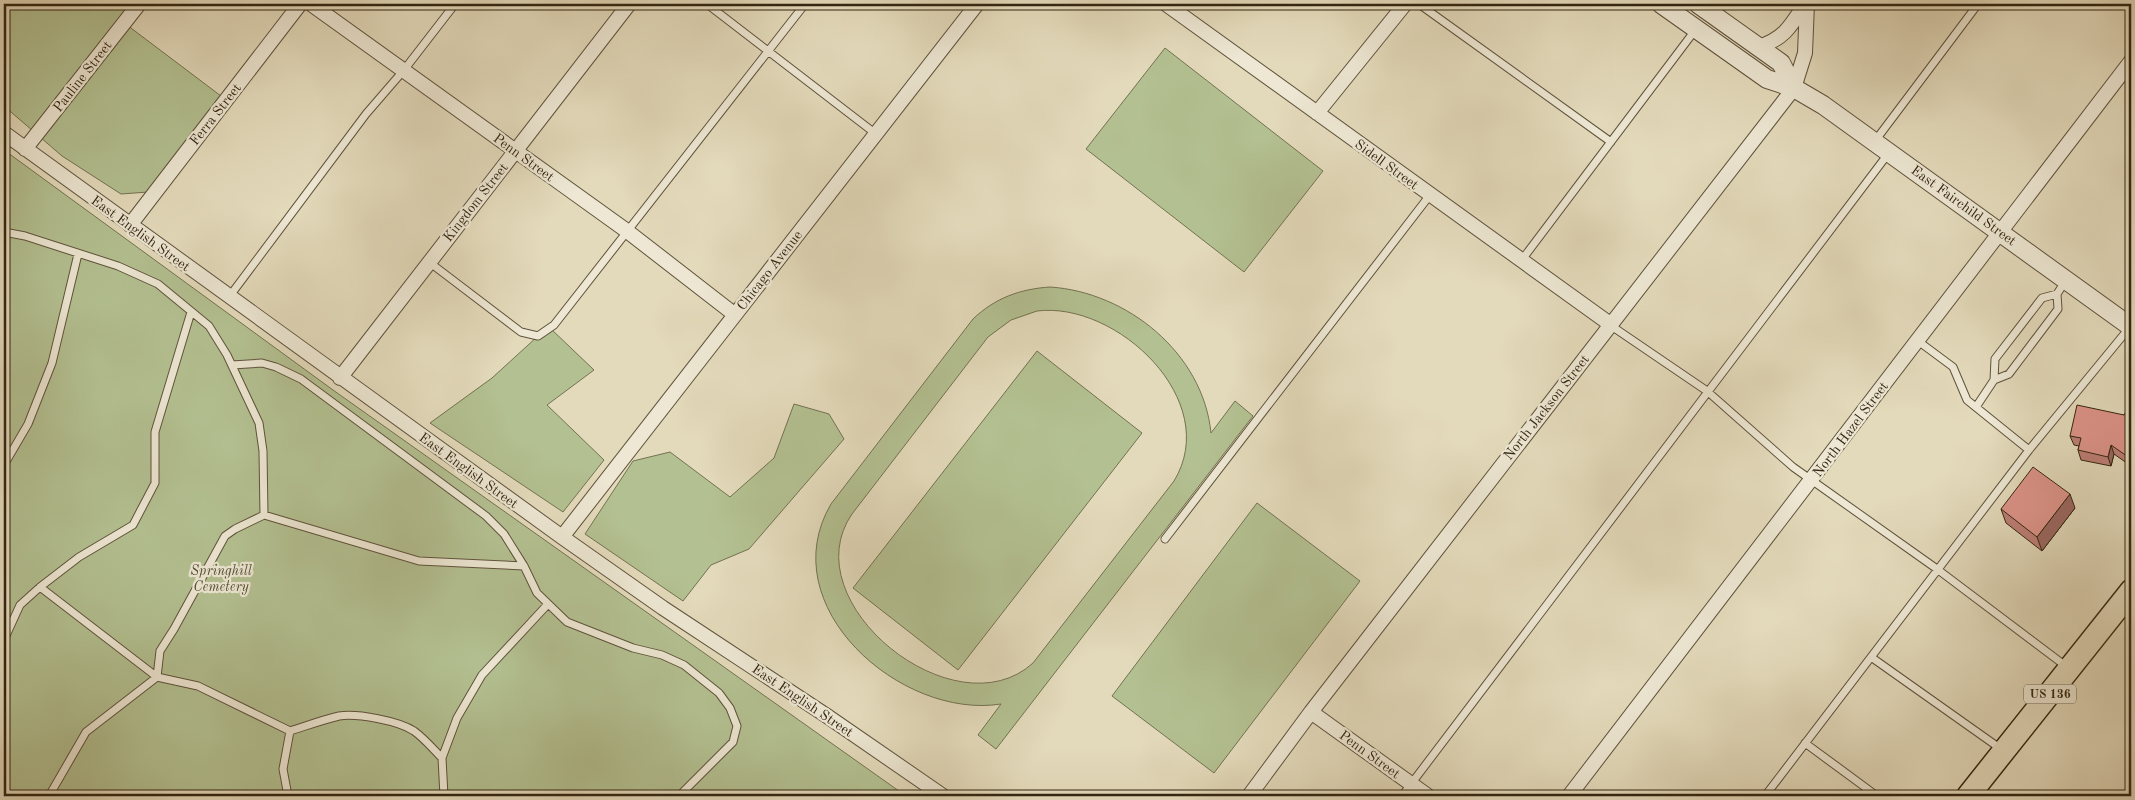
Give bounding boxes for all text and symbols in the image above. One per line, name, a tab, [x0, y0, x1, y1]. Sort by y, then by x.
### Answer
street label: Pauline Street	[51, 38, 115, 115]
street label: Ferra Street	[187, 81, 244, 148]
street label: Penn Street	[490, 131, 556, 185]
street label: Sidell Street	[1352, 137, 1421, 193]
street label: Kingdom Street	[441, 160, 511, 245]
street label: East Fairchild Street	[1908, 163, 2019, 249]
street label: East English Street	[88, 193, 193, 274]
street label: Chicago Avenue	[735, 228, 805, 313]
street label: North Jackson Street	[1501, 352, 1592, 463]
street label: North Hazel Street	[1811, 379, 1891, 480]
street label: East English Street	[416, 430, 521, 511]
park label: Springhill Cemetery	[190, 564, 252, 595]
street label: East English Street	[749, 662, 856, 740]
road number: US 136	[2024, 684, 2076, 704]
street label: Penn Street	[1336, 728, 1402, 782]

